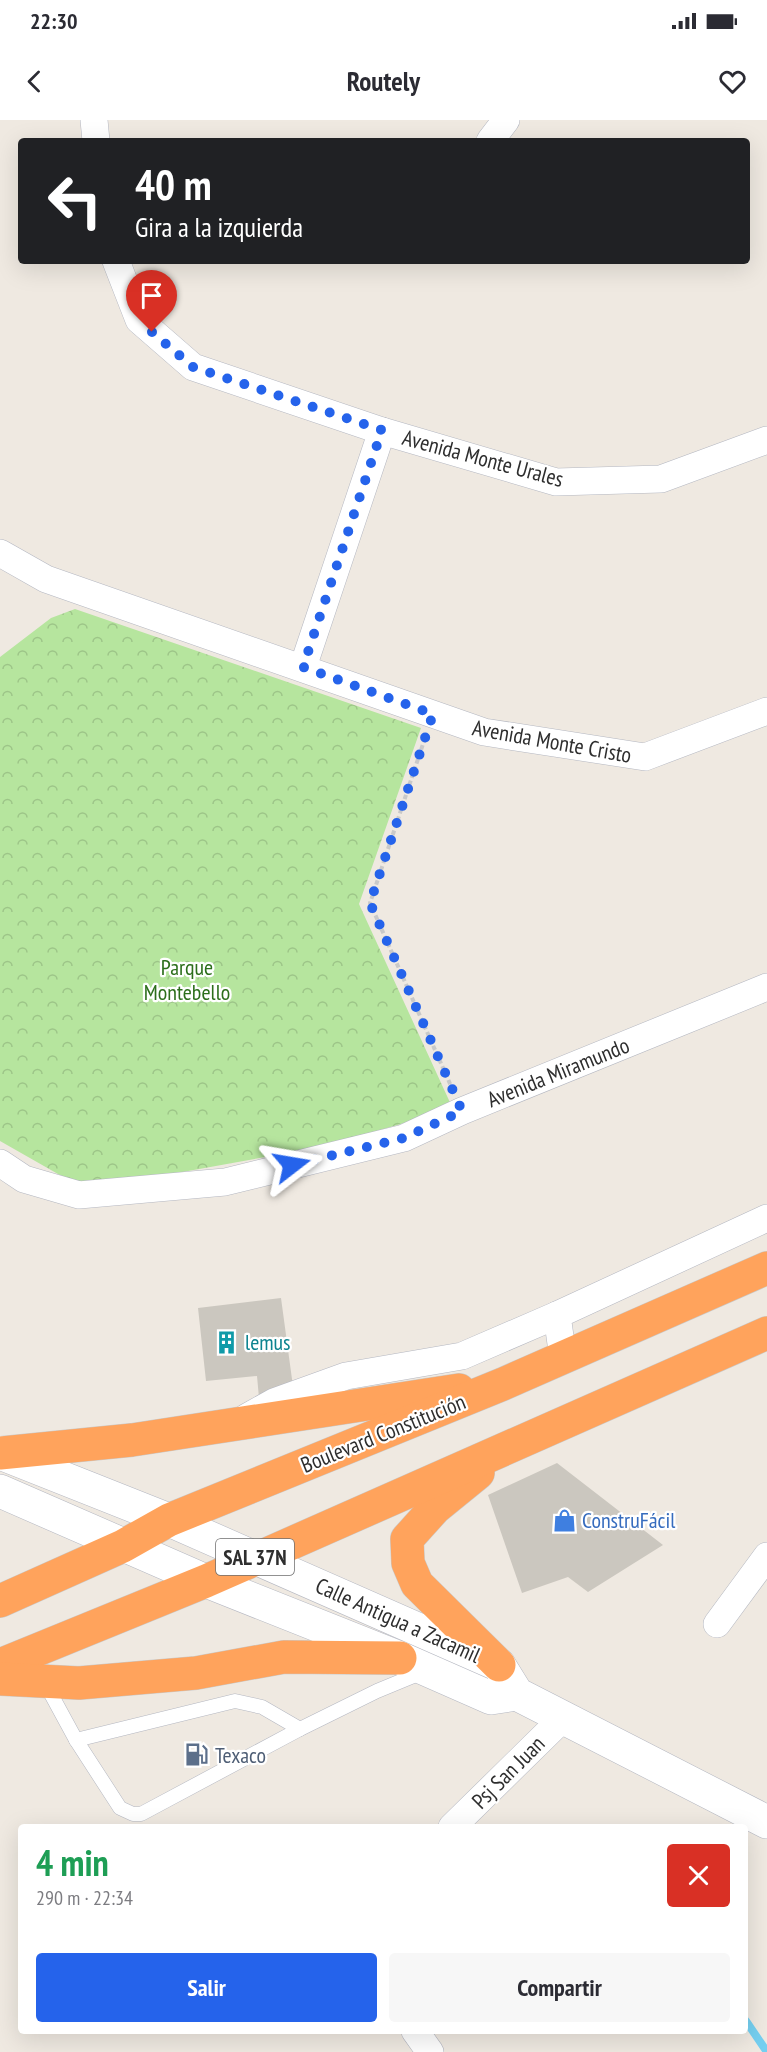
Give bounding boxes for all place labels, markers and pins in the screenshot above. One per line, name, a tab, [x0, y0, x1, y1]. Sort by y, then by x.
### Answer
pin	[126, 270, 177, 332]
place label: lemus	[245, 1328, 291, 1356]
building icon: lemus	[214, 1329, 240, 1355]
place label: ConstruFácil	[582, 1506, 676, 1534]
shop icon: ConstruFácil	[551, 1507, 577, 1533]
place label: Texaco	[215, 1741, 266, 1769]
fuel station icon: Texaco	[184, 1742, 210, 1768]

